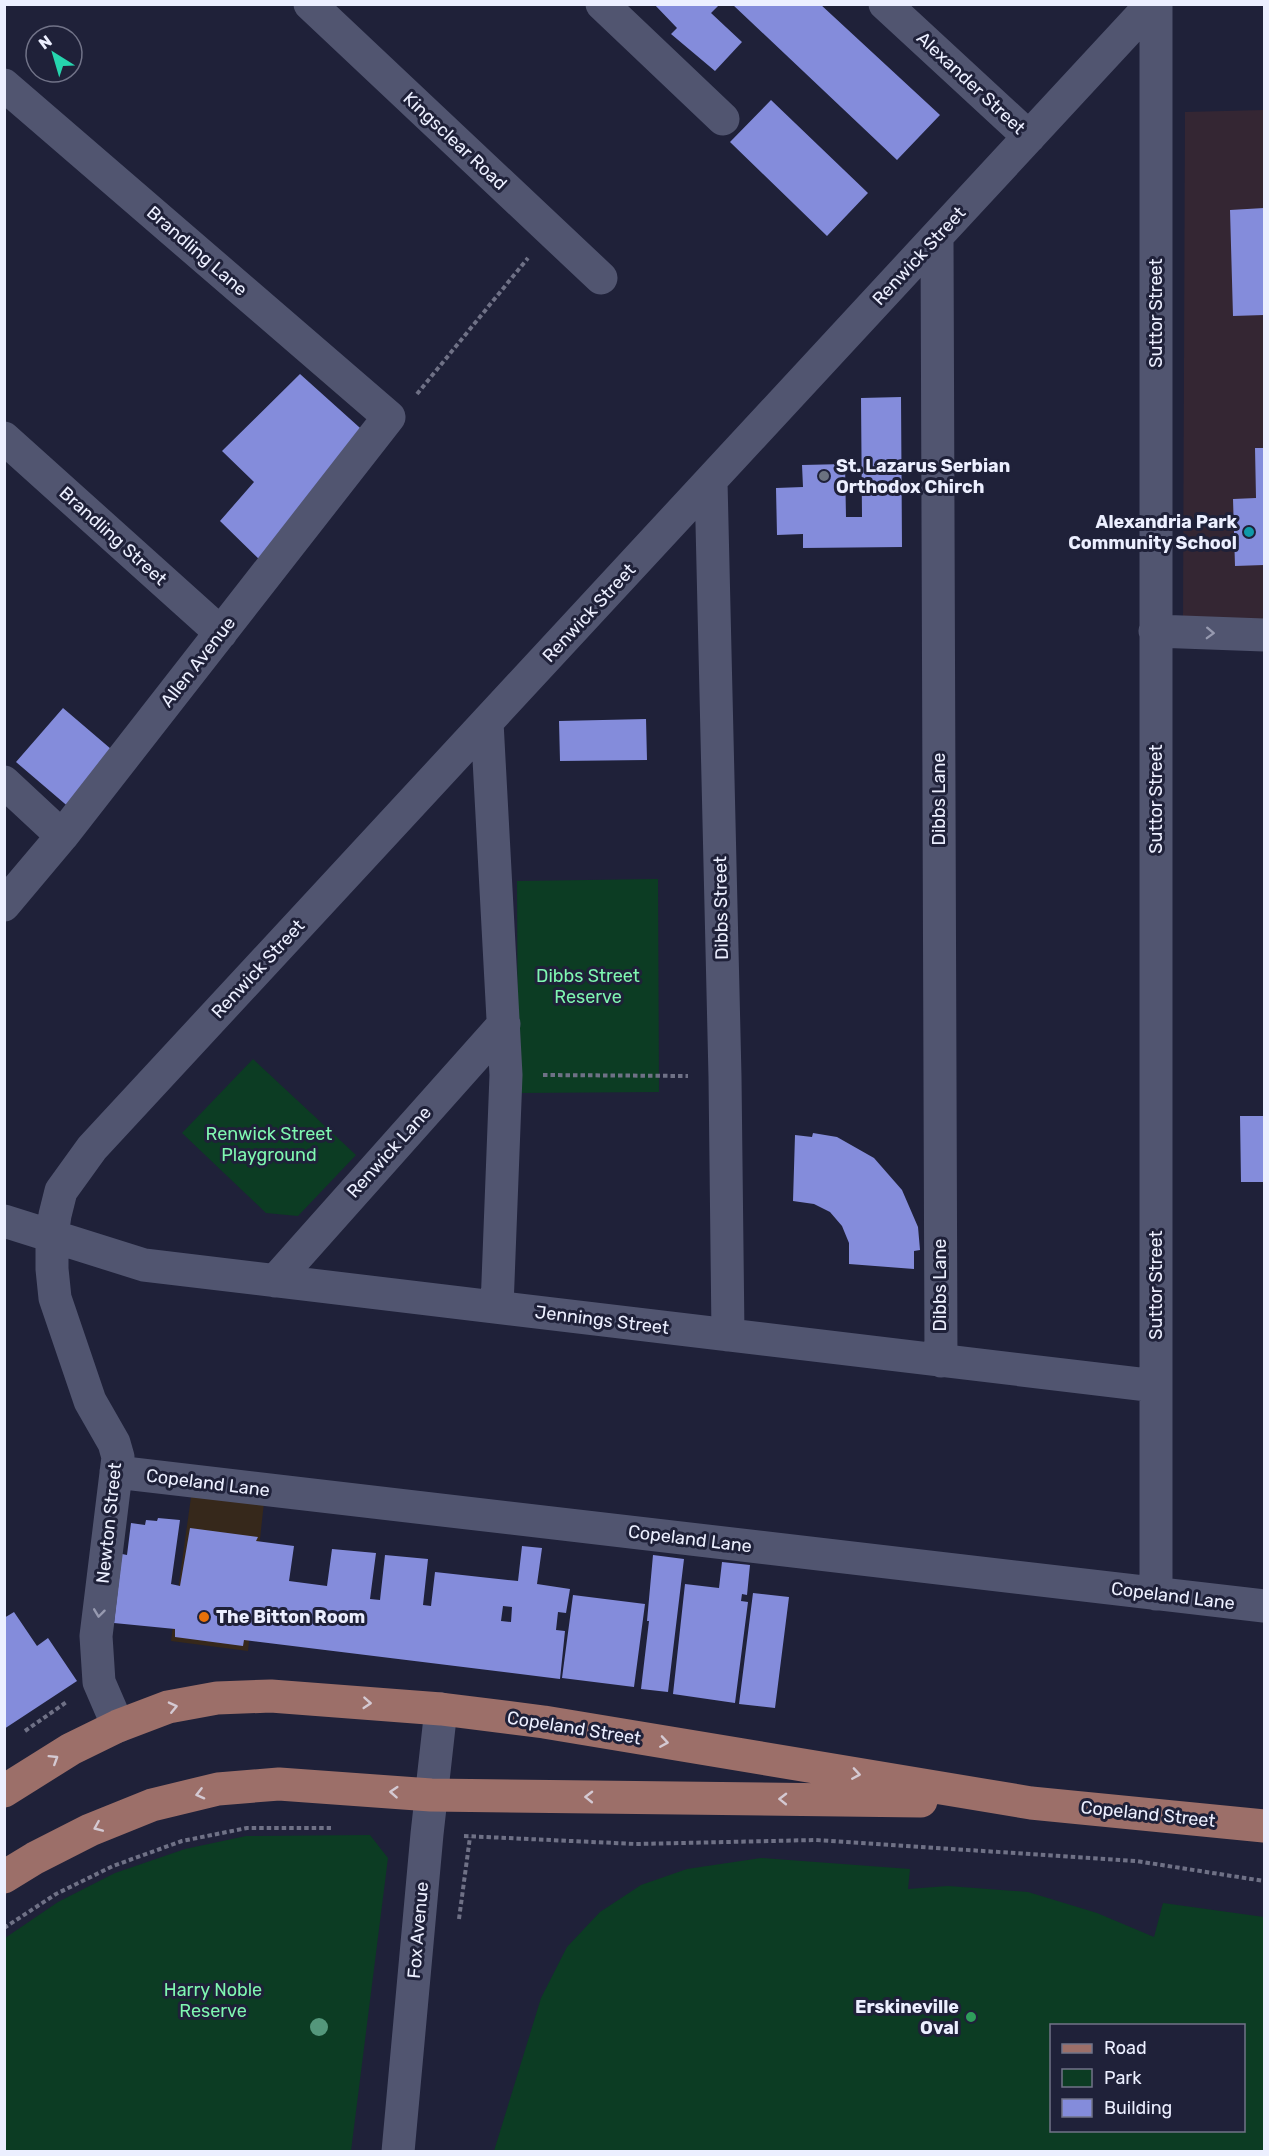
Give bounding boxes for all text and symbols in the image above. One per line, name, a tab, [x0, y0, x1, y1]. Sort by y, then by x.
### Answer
north arrow	[24, 24, 84, 84]
street label: Alexander Street	[912, 27, 1030, 139]
text: N	[35, 31, 56, 53]
street label: Kingsclear Road	[399, 87, 511, 195]
street label: Brandling Lane	[142, 201, 252, 301]
street label: Renwick Street	[868, 202, 970, 310]
street label: Suttor Street	[1145, 258, 1167, 368]
place label: St. Lazarus Serbian Orthodox Chirch	[836, 455, 1010, 498]
marker: St. Lazarus Serbian Orthodox Chirch	[817, 469, 831, 483]
street label: Brandling Street	[55, 482, 171, 590]
place label: Alexandria Park Community School	[1068, 511, 1237, 554]
marker: Alexandria Park Community School	[1242, 525, 1256, 539]
street label: Renwick Street	[538, 559, 640, 667]
street label: Allen Avenue	[156, 612, 240, 712]
one-way arrow	[1205, 627, 1214, 640]
street label: Suttor Street	[1145, 744, 1167, 854]
street label: Dibbs Lane	[928, 753, 950, 845]
street label: Dibbs Street	[709, 856, 733, 960]
street label: Renwick Street	[207, 915, 309, 1023]
park label: Dibbs Street Reserve	[536, 965, 640, 1008]
street label: Renwick Lane	[342, 1102, 436, 1202]
park label: Renwick Street Playground	[206, 1123, 332, 1166]
street label: Suttor Street	[1145, 1230, 1167, 1340]
street label: Dibbs Lane	[929, 1239, 951, 1331]
street label: Jennings Street	[534, 1301, 670, 1339]
street label: Newton Street	[92, 1461, 126, 1585]
street label: Copeland Lane	[145, 1464, 271, 1502]
street label: Copeland Lane	[627, 1520, 753, 1558]
street label: Copeland Lane	[1110, 1577, 1236, 1615]
place label: The Bitton Room	[216, 1606, 365, 1628]
one-way arrow	[93, 1609, 106, 1618]
marker: The Bitton Room	[197, 1610, 211, 1624]
one-way arrow	[362, 1696, 371, 1709]
one-way arrow	[168, 1701, 178, 1714]
street label: Copeland Street	[505, 1707, 643, 1749]
one-way arrow	[659, 1735, 669, 1748]
one-way arrow	[48, 1755, 58, 1767]
one-way arrow	[852, 1767, 861, 1779]
one-way arrow	[195, 1786, 205, 1799]
one-way arrow	[389, 1786, 398, 1799]
one-way arrow	[584, 1791, 593, 1803]
one-way arrow	[779, 1793, 788, 1806]
street label: Copeland Street	[1079, 1796, 1217, 1832]
one-way arrow	[93, 1820, 104, 1832]
street label: Fox Avenue	[403, 1881, 433, 1979]
park label: Harry Noble Reserve	[164, 1979, 262, 2022]
place label: Erskineville Oval	[855, 1996, 959, 2039]
marker: Erskineville Oval	[964, 2010, 978, 2024]
legend	[1050, 2024, 1245, 2132]
text: Road	[1104, 2037, 1147, 2059]
text: Park	[1104, 2067, 1142, 2089]
text: Building	[1104, 2097, 1172, 2119]

